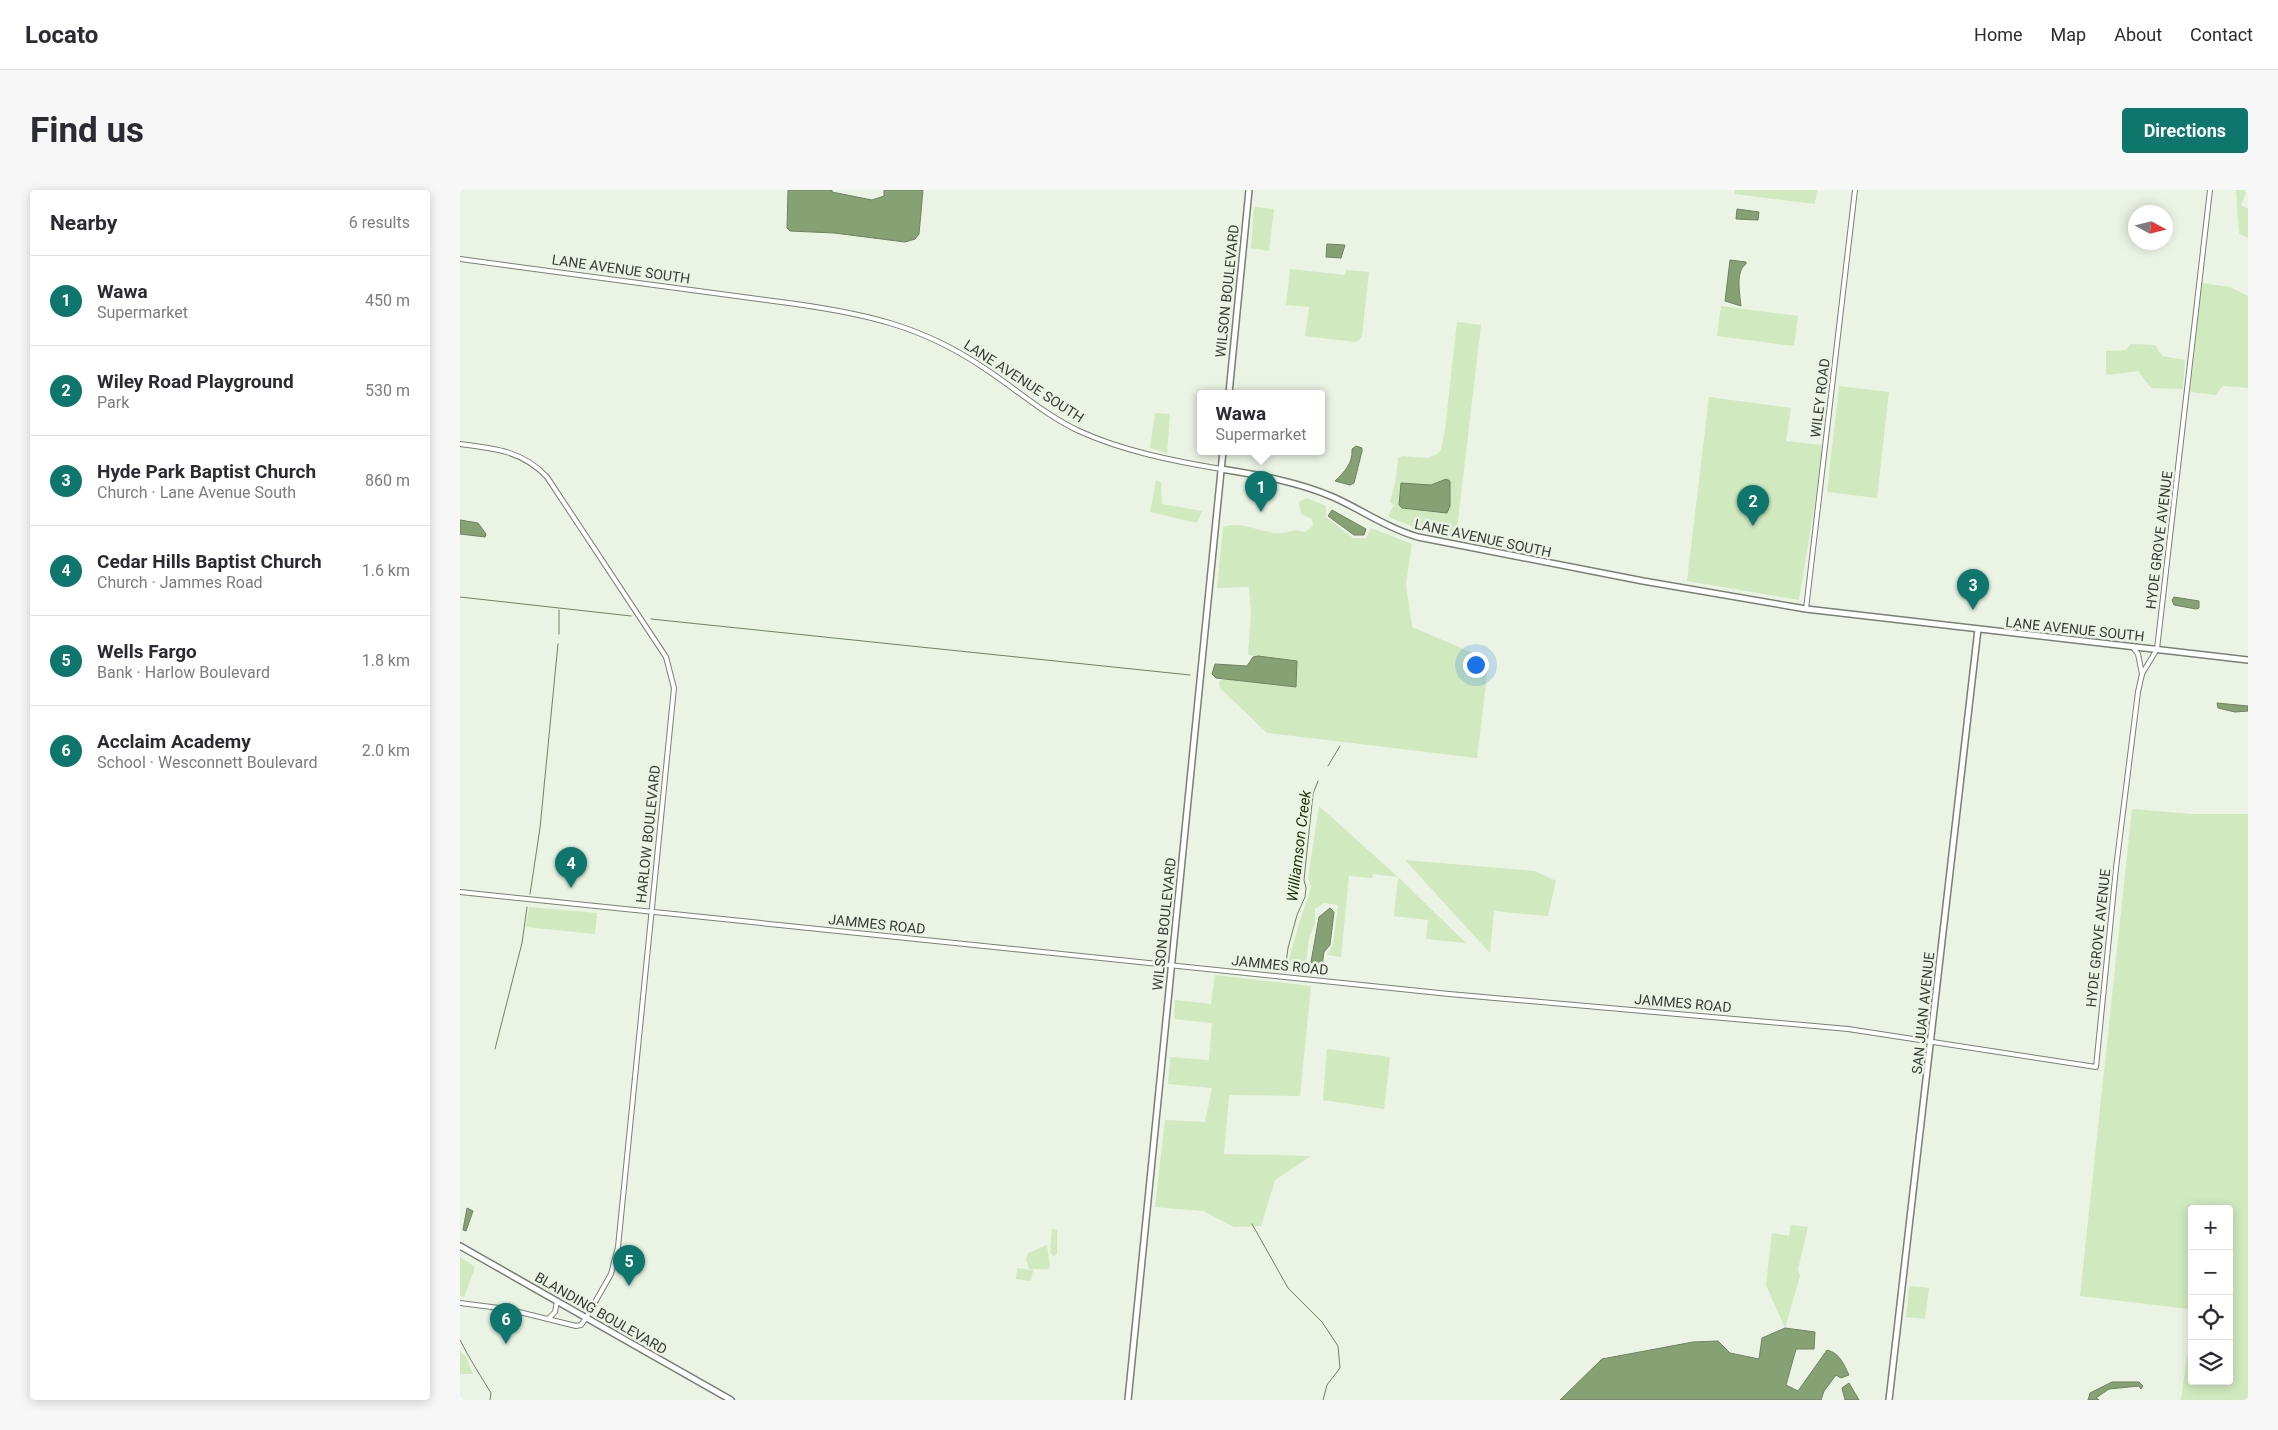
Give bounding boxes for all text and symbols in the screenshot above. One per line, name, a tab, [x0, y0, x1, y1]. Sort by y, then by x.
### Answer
text: Locato	[25, 21, 98, 49]
text: Home	[1974, 24, 2023, 45]
text: Map	[2051, 24, 2086, 45]
text: About	[2114, 24, 2162, 45]
text: Contact	[2190, 24, 2253, 45]
button: Directions	[2122, 108, 2248, 153]
text: Find us	[30, 110, 144, 151]
north arrow	[2128, 205, 2173, 250]
text: Nearby	[50, 211, 117, 235]
text: 6 results	[349, 213, 410, 232]
street label: WILSON BOULEVARD	[1212, 224, 1242, 358]
street label: LANE AVENUE SOUTH	[551, 251, 691, 287]
text: Wawa	[97, 280, 148, 303]
text: 1	[61, 291, 71, 310]
text: 450 m	[365, 291, 410, 310]
text: Supermarket	[97, 303, 188, 322]
street label: LANE AVENUE SOUTH	[961, 336, 1087, 426]
street label: WILEY ROAD	[1807, 357, 1833, 439]
text: Wiley Road Playground	[97, 370, 294, 393]
text: 2	[61, 381, 71, 400]
text: 530 m	[365, 381, 410, 400]
popup	[1197, 390, 1325, 455]
text: Park	[97, 393, 129, 412]
text: Wawa	[1215, 402, 1266, 425]
text: Supermarket	[1215, 425, 1307, 444]
text: Hyde Park Baptist Church	[97, 460, 316, 483]
street label: HYDE GROVE AVENUE	[2143, 470, 2175, 610]
text: 3	[61, 471, 71, 490]
text: 860 m	[365, 471, 410, 490]
pin: 1	[1245, 471, 1277, 512]
text: Church · Lane Avenue South	[97, 483, 296, 502]
pin: 2	[1737, 485, 1769, 526]
street label: LANE AVENUE SOUTH	[1413, 516, 1553, 560]
text: Cedar Hills Baptist Church	[97, 550, 322, 573]
text: 4	[61, 561, 71, 580]
text: 1.6 km	[362, 561, 410, 580]
pin: 3	[1957, 569, 1989, 610]
text: Church · Jammes Road	[97, 573, 263, 592]
street label: LANE AVENUE SOUTH	[2005, 614, 2145, 644]
text: Wells Fargo	[97, 640, 197, 663]
text: 5	[61, 651, 71, 670]
text: 1.8 km	[362, 651, 410, 670]
your location	[1463, 652, 1489, 678]
text: Bank · Harlow Boulevard	[97, 663, 270, 682]
text: Acclaim Academy	[97, 730, 251, 753]
text: 6	[61, 741, 71, 760]
text: 2.0 km	[362, 741, 410, 760]
text: School · Wesconnett Boulevard	[97, 753, 318, 772]
street label: HARLOW BOULEVARD	[633, 764, 663, 904]
water label: Williamson Creek	[1283, 789, 1315, 903]
pin: 4	[555, 847, 587, 888]
street label: WILSON BOULEVARD	[1149, 857, 1179, 991]
street label: HYDE GROVE AVENUE	[2083, 868, 2113, 1008]
street label: JAMMES ROAD	[828, 911, 926, 937]
street label: SAN JUAN AVENUE	[1909, 951, 1937, 1075]
street label: JAMMES ROAD	[1231, 952, 1329, 978]
street label: JAMMES ROAD	[1634, 991, 1732, 1015]
map controls	[2188, 1205, 2233, 1385]
button: +	[2188, 1205, 2233, 1250]
pin: 5	[613, 1245, 645, 1286]
button: −	[2188, 1250, 2233, 1295]
street label: BLANDING BOULEVARD	[532, 1269, 670, 1357]
button: locate	[2188, 1295, 2233, 1340]
pin: 6	[490, 1303, 522, 1344]
button: layers	[2188, 1340, 2233, 1385]

